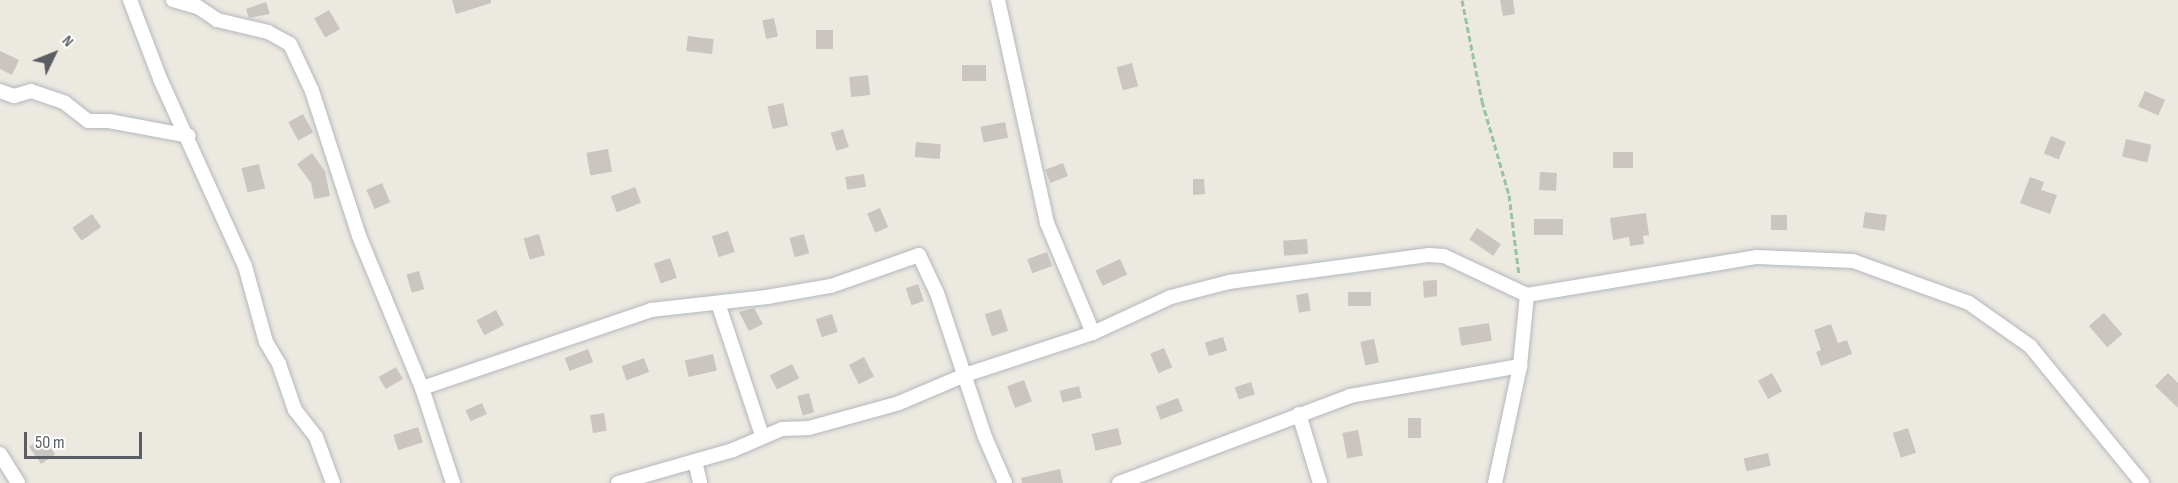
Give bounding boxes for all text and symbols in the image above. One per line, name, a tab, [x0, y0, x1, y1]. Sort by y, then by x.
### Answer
north arrow	[24, 24, 84, 84]
text: N	[58, 32, 77, 51]
scale bar	[27, 420, 146, 458]
text: 50 m	[35, 432, 65, 453]

